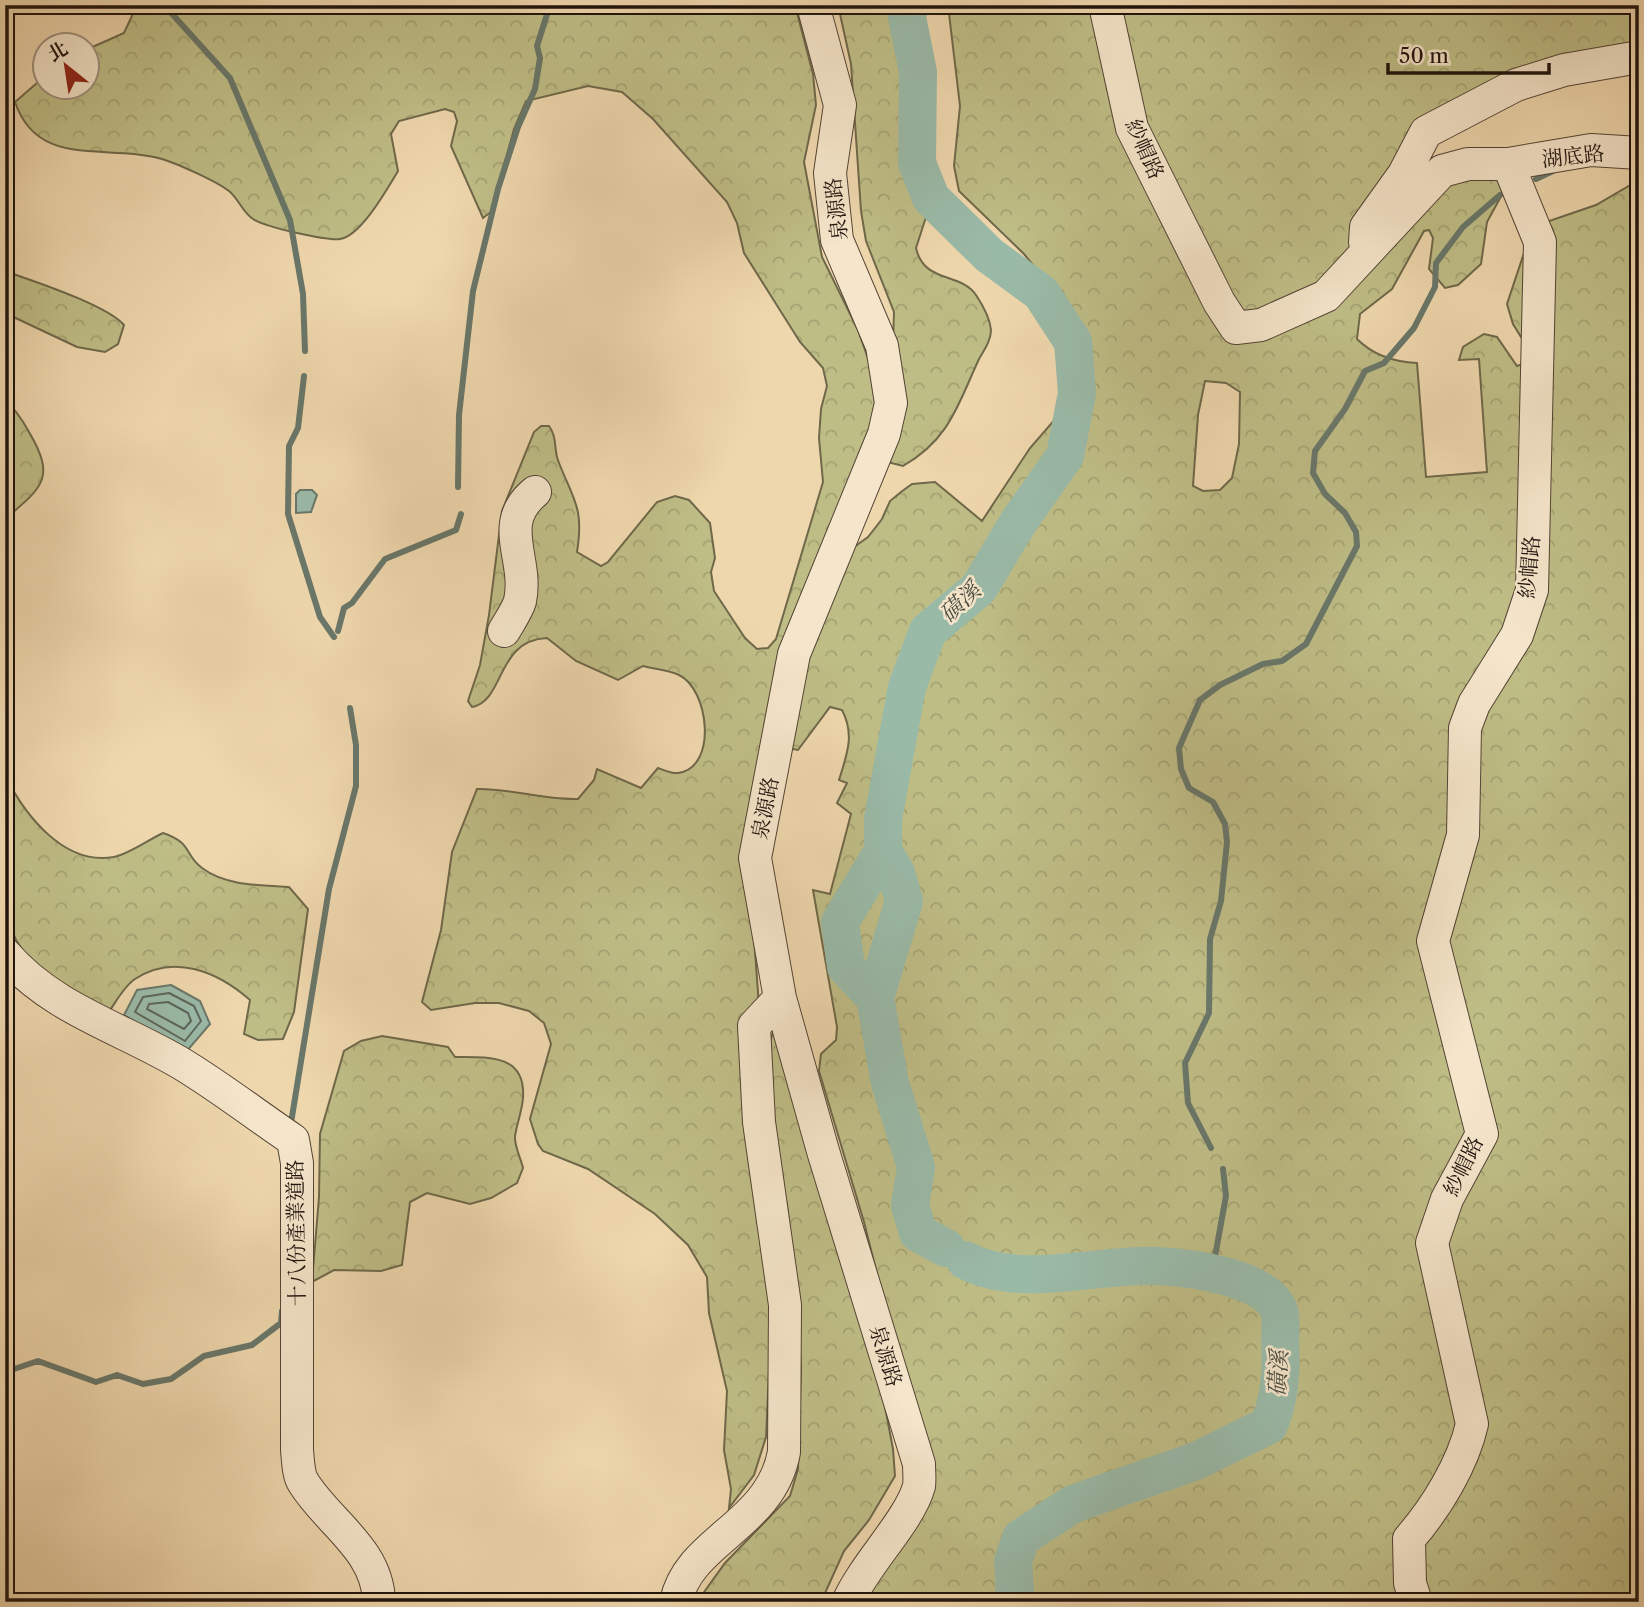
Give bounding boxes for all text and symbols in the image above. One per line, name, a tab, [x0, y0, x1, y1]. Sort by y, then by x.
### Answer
north arrow	[32, 32, 102, 102]
scale bar	[1388, 32, 1550, 76]
text: 北	[44, 37, 72, 66]
text: 50 m	[1399, 43, 1449, 68]
street label: 紗帽路	[1121, 115, 1169, 183]
street label: 湖底路	[1540, 140, 1606, 172]
street label: 泉源路	[820, 176, 852, 242]
street label: 紗帽路	[1514, 535, 1544, 599]
water label: 磺溪	[934, 574, 989, 628]
street label: 泉源路	[747, 775, 783, 841]
street label: 紗帽路	[1438, 1132, 1488, 1200]
street label: 十八份產業道路	[282, 1159, 310, 1307]
street label: 泉源路	[865, 1322, 907, 1390]
water label: 磺溪	[1263, 1346, 1293, 1397]

